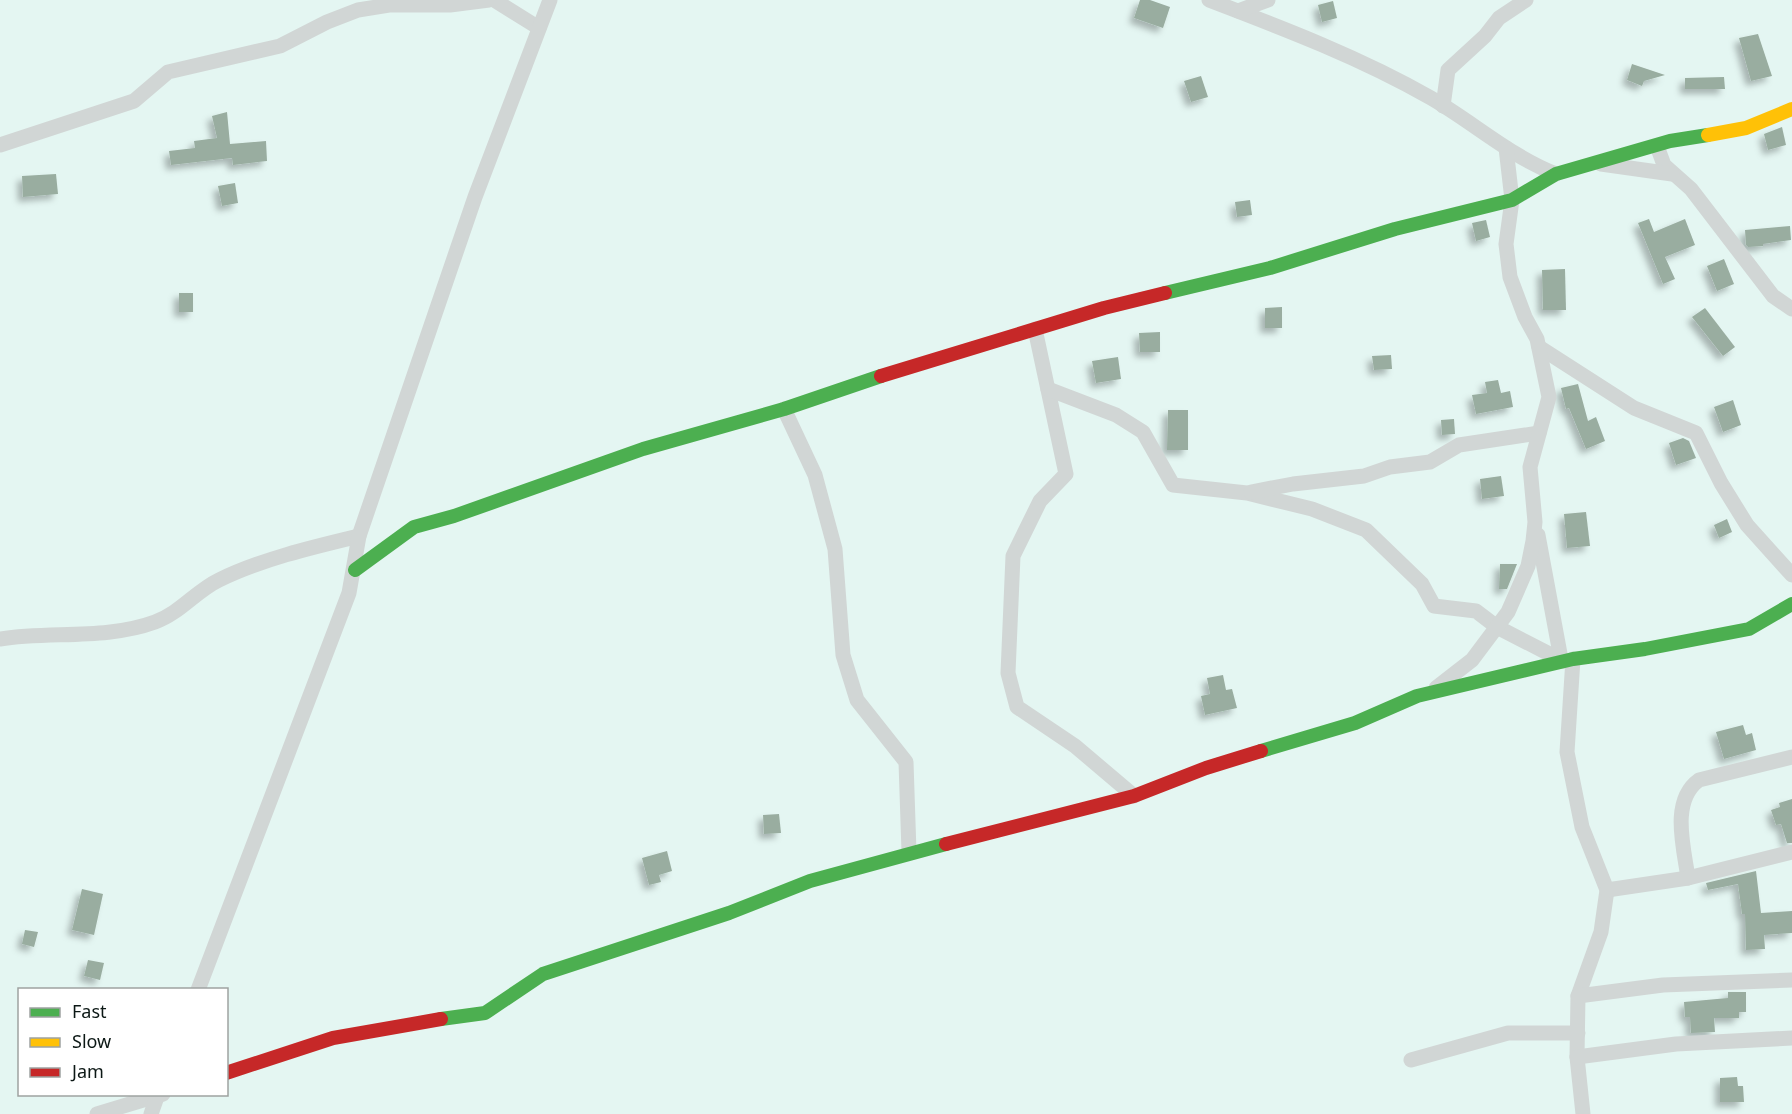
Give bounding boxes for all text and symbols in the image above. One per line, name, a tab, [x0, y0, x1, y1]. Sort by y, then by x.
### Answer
legend	[18, 988, 228, 1096]
text: Fast	[72, 999, 107, 1023]
text: Slow	[72, 1029, 111, 1053]
text: Jam	[70, 1059, 104, 1083]

